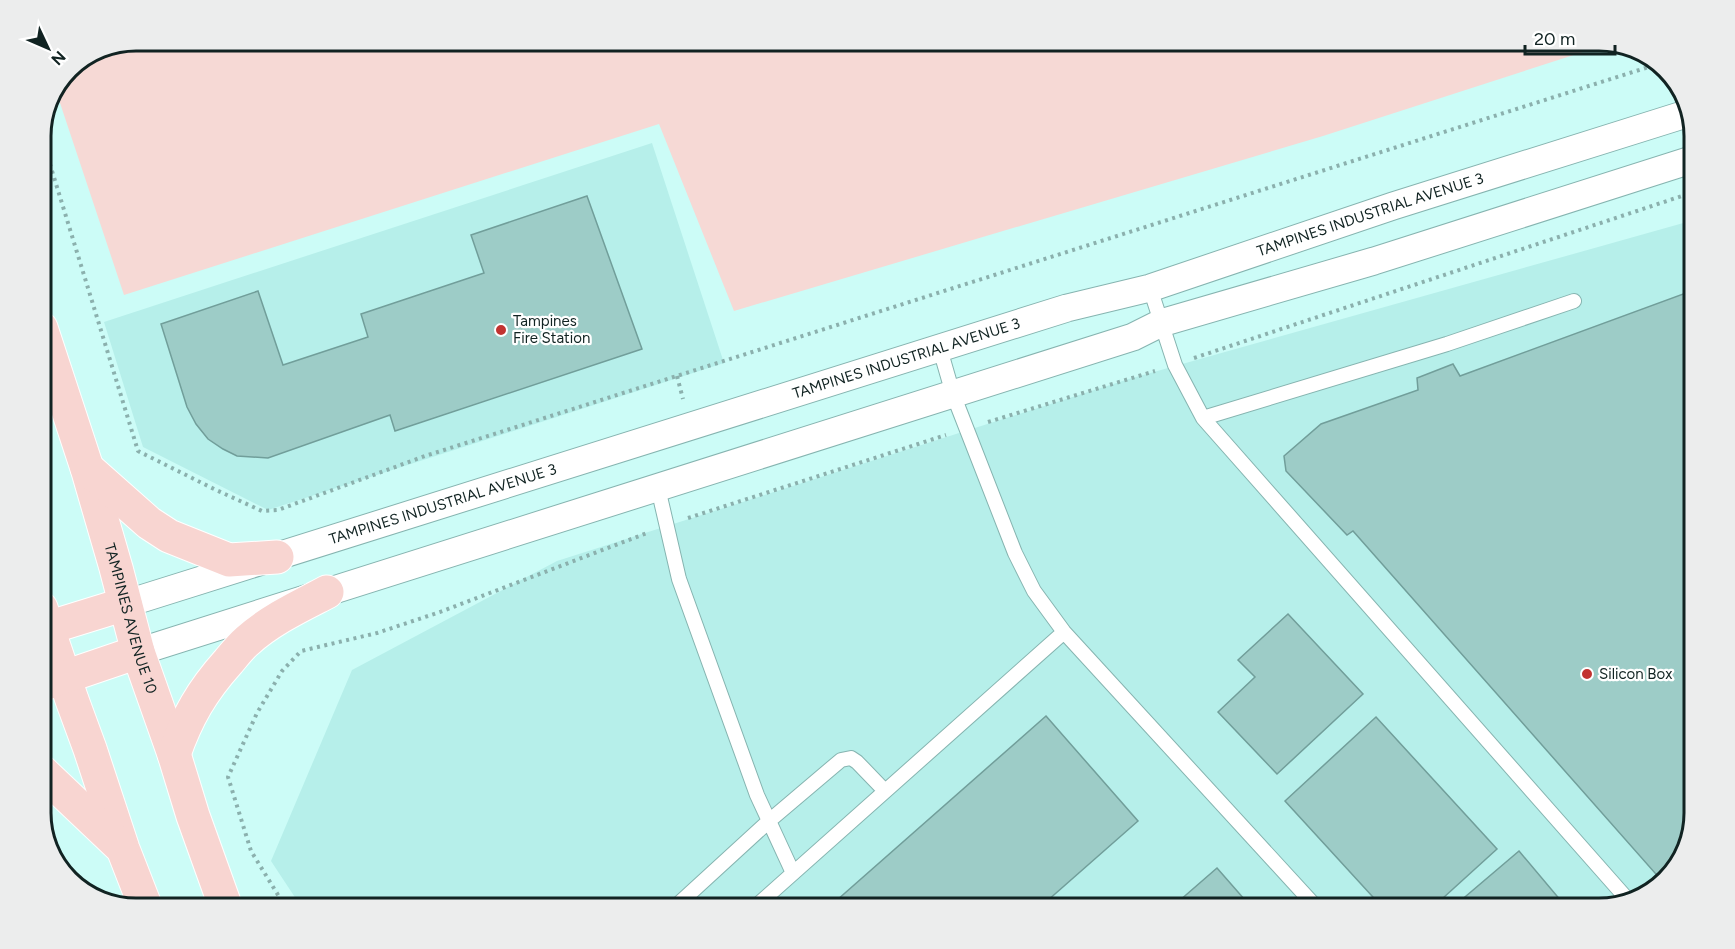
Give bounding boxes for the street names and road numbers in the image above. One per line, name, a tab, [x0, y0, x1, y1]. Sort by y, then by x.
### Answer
street label: TAMPINES INDUSTRIAL AVENUE 3	[1255, 169, 1486, 260]
street label: TAMPINES INDUSTRIAL AVENUE 3	[790, 314, 1022, 403]
street label: TAMPINES INDUSTRIAL AVENUE 3	[327, 460, 559, 548]
street label: TAMPINES AVENUE 10	[100, 541, 161, 696]

